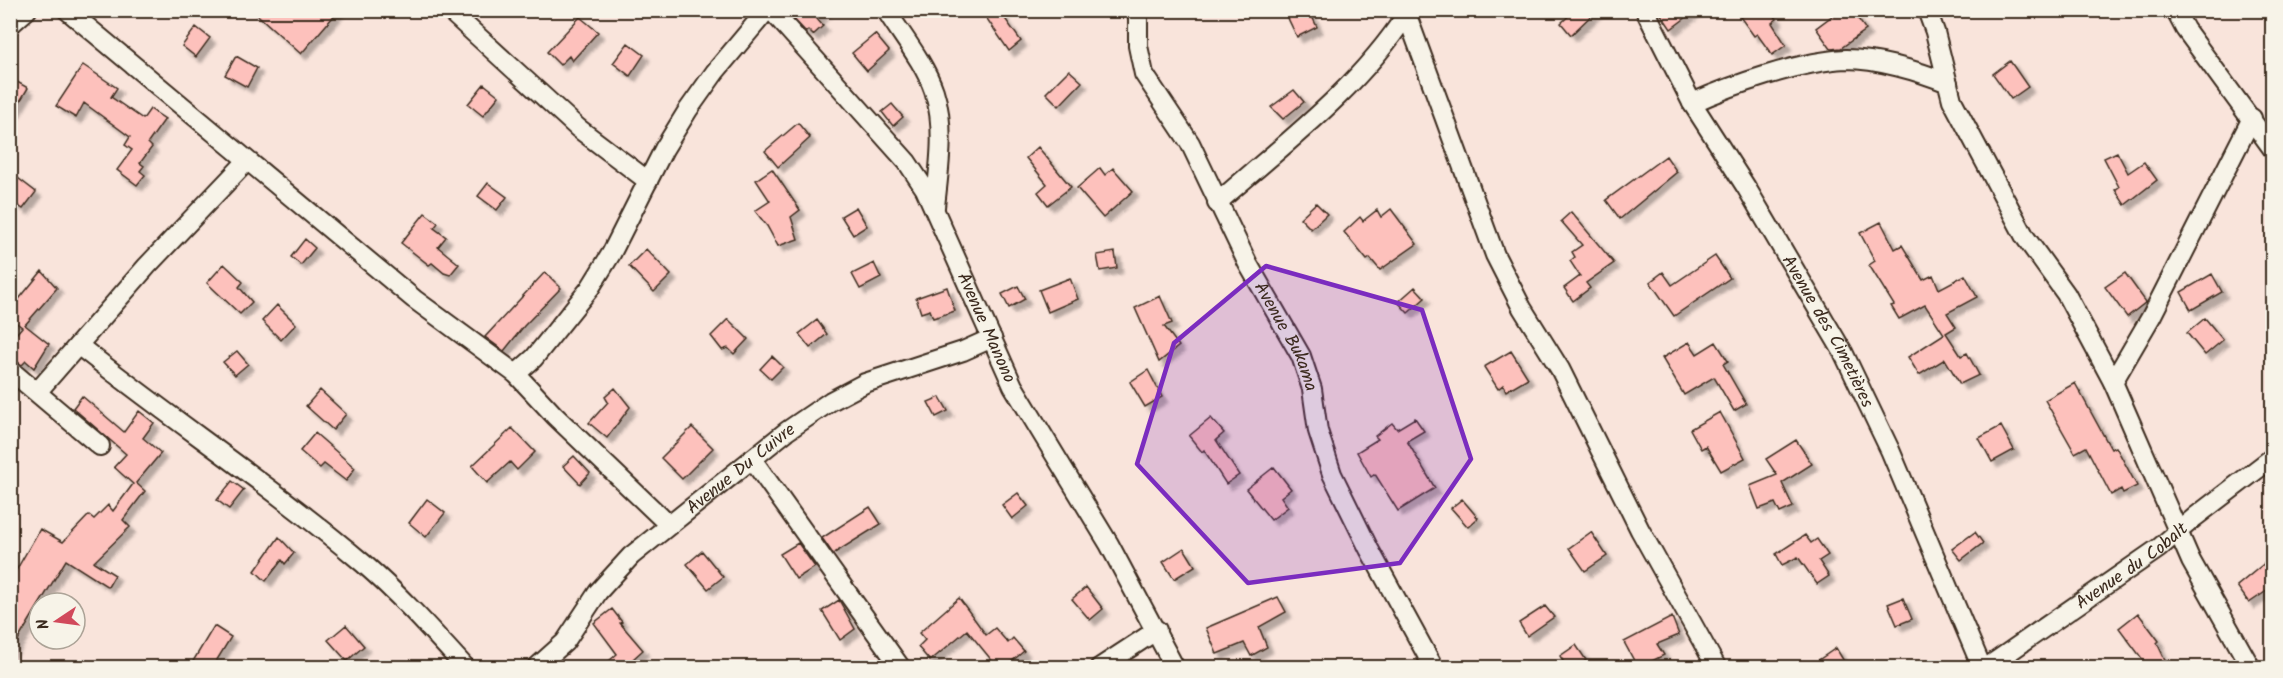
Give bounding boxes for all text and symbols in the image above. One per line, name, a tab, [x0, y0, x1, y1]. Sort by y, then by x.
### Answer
street label: Avenue des Cimetières	[1773, 250, 1881, 413]
street label: Avenue Manono	[948, 268, 1023, 388]
street label: Avenue Bukama	[1245, 277, 1325, 395]
street label: Avenue Du Cuivre	[680, 416, 802, 522]
street label: Avenue du Cobalt	[2070, 515, 2196, 618]
north arrow	[27, 591, 87, 651]
text: N	[31, 616, 57, 632]

